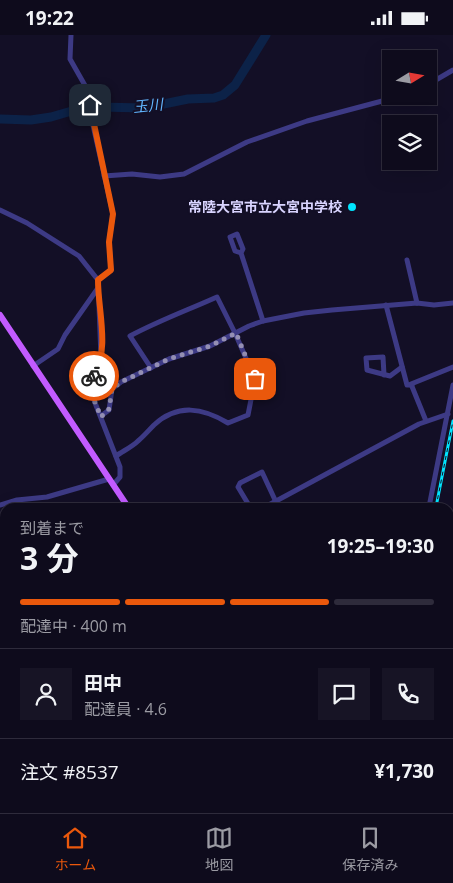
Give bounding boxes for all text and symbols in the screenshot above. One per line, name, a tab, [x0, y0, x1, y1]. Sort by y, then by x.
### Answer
text: 19:22	[25, 5, 74, 31]
north arrow	[382, 50, 438, 105]
map controls	[382, 50, 437, 170]
pin	[69, 84, 111, 126]
icon: home	[76, 91, 104, 119]
water label: 玉川	[132, 93, 166, 117]
button: layers	[382, 115, 437, 170]
place label: 常陸大宮市立大宮中学校	[188, 197, 342, 216]
marker: 常陸大宮市立大宮中学校	[346, 201, 358, 213]
courier	[69, 351, 119, 401]
pin	[234, 358, 276, 400]
icon: bike	[80, 362, 108, 390]
icon: bag	[241, 365, 269, 393]
text: 到着まで	[20, 517, 84, 539]
text: 19:25–19:30	[327, 533, 434, 559]
text: 3 分	[20, 536, 79, 579]
text: 配達中 · 400 m	[20, 615, 127, 637]
button: person	[20, 668, 72, 720]
button: chat	[318, 668, 370, 720]
button: phone	[382, 668, 434, 720]
text: 田中	[84, 670, 122, 696]
text: 配達員 · 4.6	[84, 698, 167, 720]
text: ¥1,730	[374, 758, 434, 784]
text: 注文 #8537	[20, 759, 119, 785]
tab: ホーム	[55, 824, 96, 874]
tab: 地図	[205, 824, 233, 874]
tab: 保存済み	[342, 824, 398, 874]

